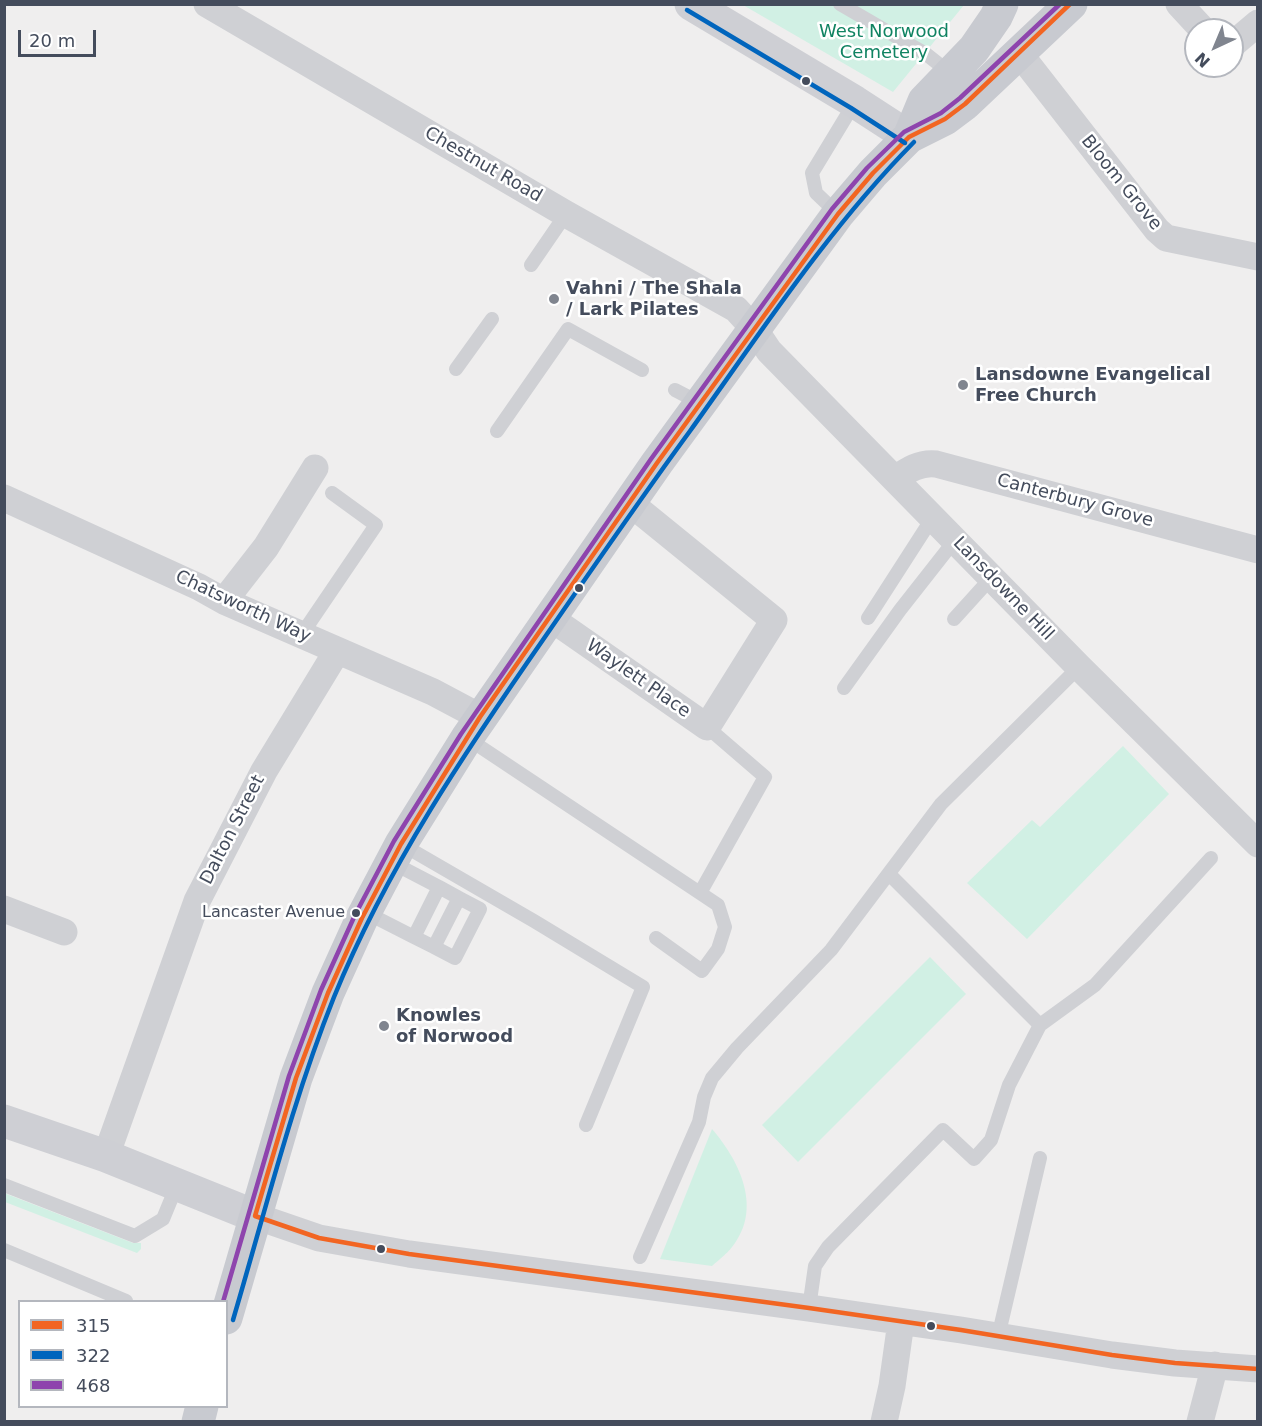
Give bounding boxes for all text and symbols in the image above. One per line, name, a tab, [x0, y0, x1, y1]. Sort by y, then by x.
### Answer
scale bar	[21, 18, 99, 56]
north arrow	[1184, 18, 1244, 78]
park label: West Norwood Cemetery	[819, 21, 949, 63]
text: 20 m	[29, 30, 75, 51]
text: N	[1191, 48, 1214, 71]
unlabelled marker	[800, 75, 812, 87]
street label: Chestnut Road	[420, 123, 546, 207]
street label: Bloom Grove	[1076, 131, 1166, 235]
place label: Vahni / The Shala / Lark Pilates	[566, 278, 742, 320]
marker: Vahni / The Shala / Lark Pilates	[547, 292, 561, 306]
place label: Lansdowne Evangelical Free Church	[975, 364, 1211, 406]
marker: Lansdowne Evangelical Free Church	[956, 378, 970, 392]
street label: Canterbury Grove	[995, 470, 1155, 532]
street label: Lansdowne Hill	[948, 533, 1058, 645]
street label: Chatsworth Way	[172, 566, 314, 648]
unlabelled marker	[573, 582, 585, 594]
street label: Waylett Place	[582, 635, 694, 723]
street label: Dalton Street	[196, 772, 270, 888]
place label: Lancaster Avenue	[202, 903, 345, 923]
marker: Lancaster Avenue	[350, 907, 362, 919]
place label: Knowles of Norwood	[396, 1005, 513, 1048]
marker: Knowles of Norwood	[377, 1019, 391, 1033]
unlabelled marker	[375, 1243, 387, 1255]
legend	[18, 1300, 228, 1408]
text: 315	[76, 1315, 110, 1336]
unlabelled marker	[925, 1320, 937, 1332]
text: 322	[76, 1345, 110, 1366]
text: 468	[76, 1375, 110, 1396]

